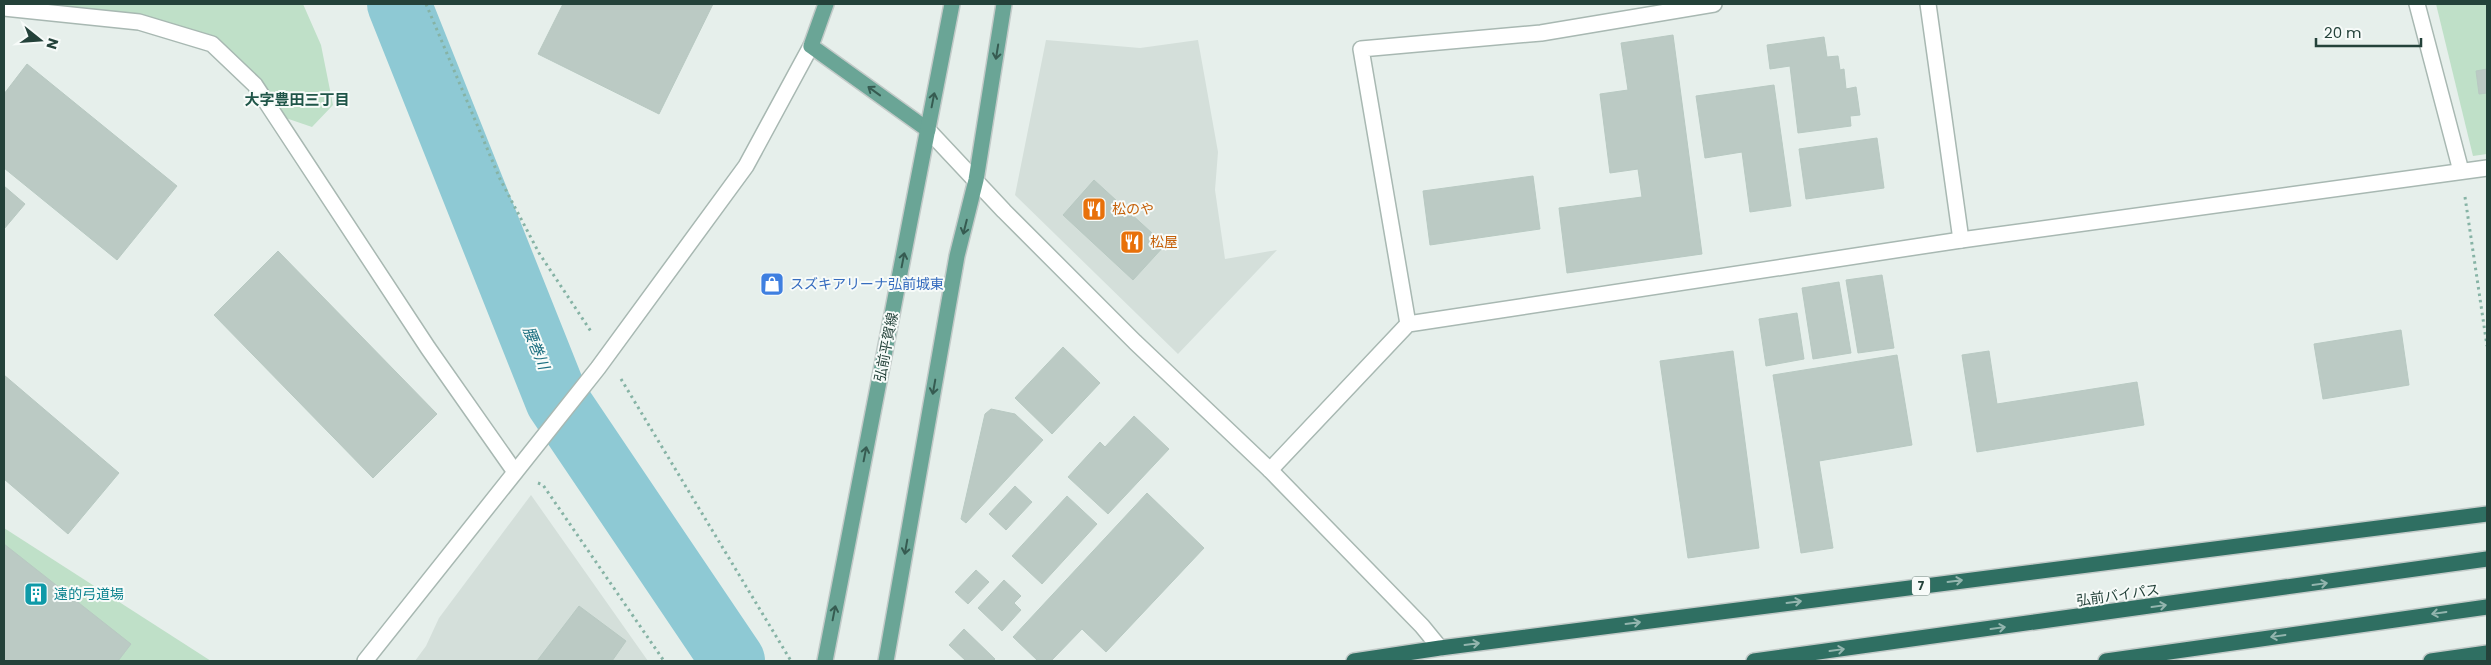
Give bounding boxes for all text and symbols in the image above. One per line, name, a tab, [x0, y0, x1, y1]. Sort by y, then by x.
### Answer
north arrow	[15, 15, 65, 65]
scale bar	[2316, 15, 2421, 47]
text: 20 m	[2324, 22, 2362, 43]
text: N	[41, 36, 64, 52]
one-way arrow	[992, 44, 1002, 60]
one-way arrow	[867, 86, 881, 96]
district label: 大字豊田三丁目	[244, 89, 350, 110]
one-way arrow	[929, 93, 939, 109]
restaurant icon: 松のや	[1081, 196, 1107, 222]
place label: 松のや	[1112, 199, 1154, 219]
one-way arrow	[959, 219, 969, 235]
restaurant icon: 松屋	[1119, 229, 1145, 255]
place label: 松屋	[1150, 232, 1178, 252]
one-way arrow	[898, 252, 908, 268]
shop icon: スズキアリーナ弘前城東	[759, 271, 785, 297]
place label: スズキアリーナ弘前城東	[790, 274, 944, 294]
street label: 弘前平賀線	[870, 311, 902, 383]
water label: 腰巻川	[518, 323, 555, 374]
one-way arrow	[929, 378, 939, 394]
one-way arrow	[861, 446, 870, 462]
one-way arrow	[901, 538, 911, 554]
road number: 7	[1912, 576, 1930, 596]
one-way arrow	[1947, 576, 1963, 586]
one-way arrow	[2311, 578, 2327, 588]
street label: 弘前バイパス	[2075, 579, 2161, 611]
building icon: 遠的弓道場	[23, 581, 49, 607]
place label: 遠的弓道場	[54, 584, 124, 604]
one-way arrow	[1786, 597, 1802, 607]
one-way arrow	[2150, 600, 2166, 610]
one-way arrow	[830, 606, 840, 622]
one-way arrow	[2431, 609, 2447, 619]
one-way arrow	[1625, 618, 1641, 628]
one-way arrow	[1989, 623, 2005, 633]
one-way arrow	[2270, 632, 2286, 642]
one-way arrow	[1464, 639, 1480, 649]
one-way arrow	[1828, 645, 1844, 655]

